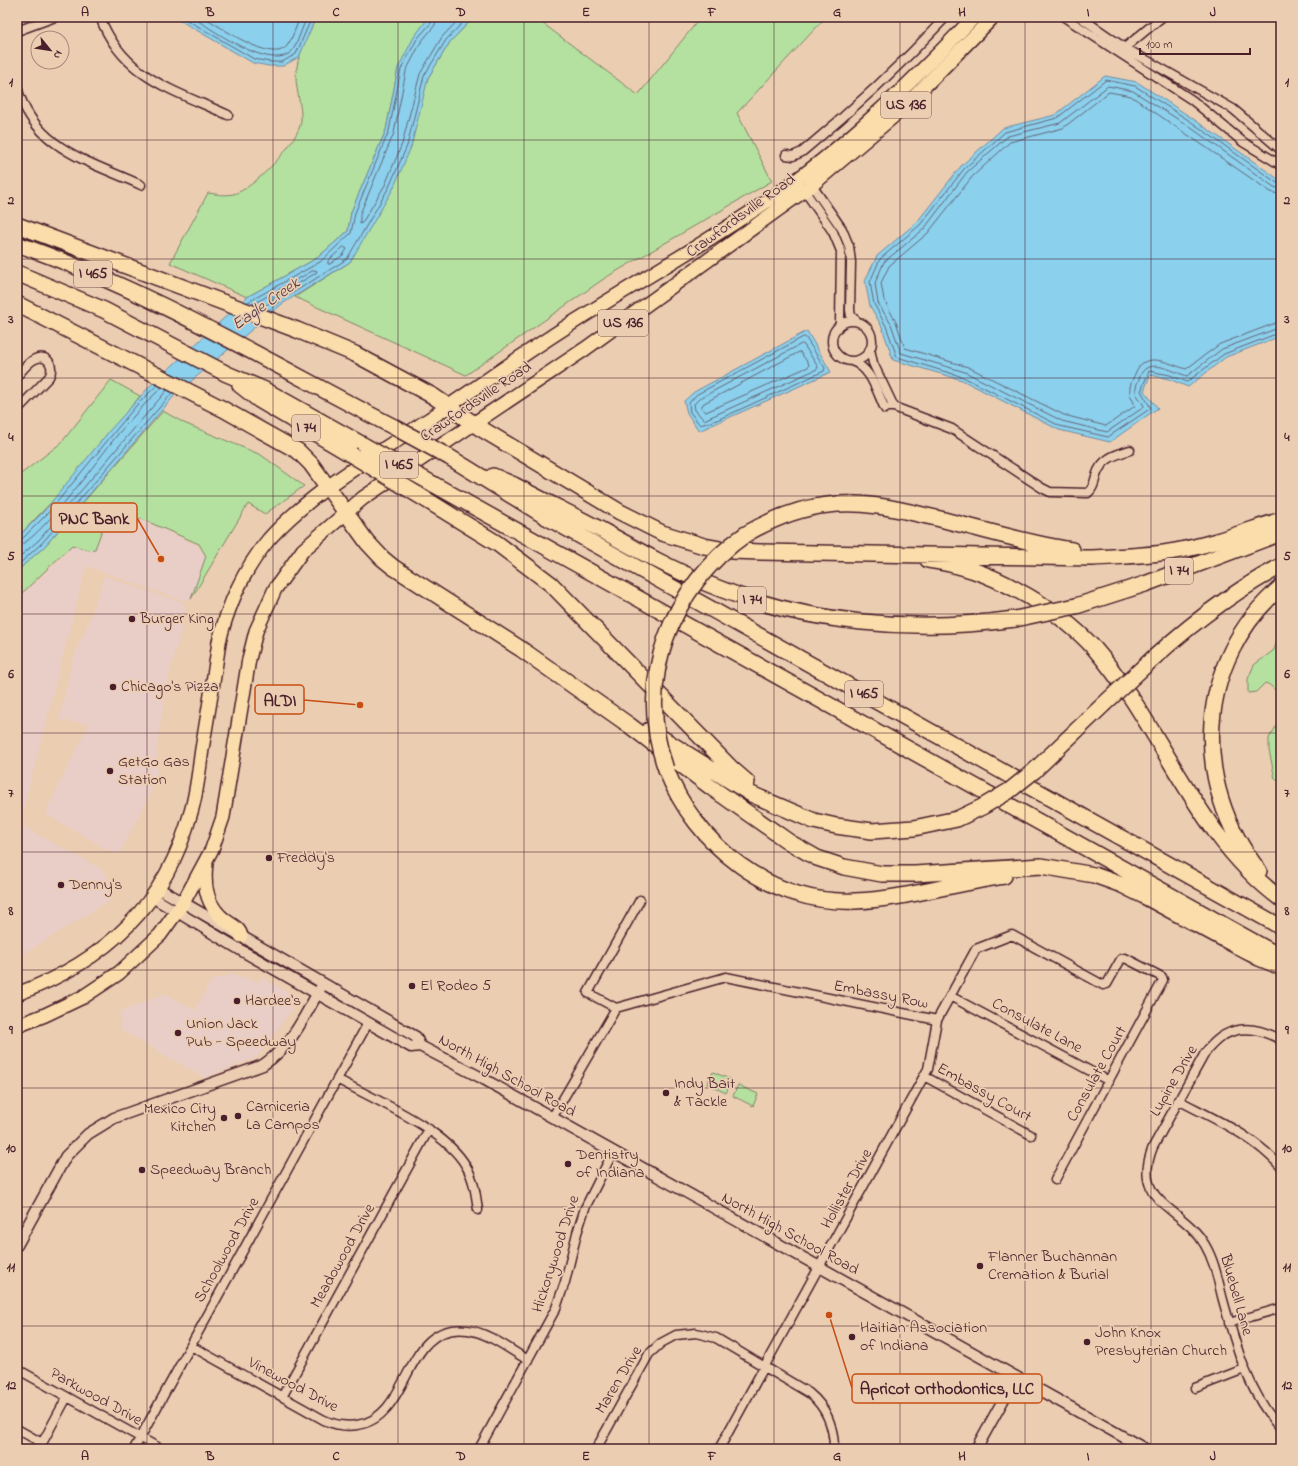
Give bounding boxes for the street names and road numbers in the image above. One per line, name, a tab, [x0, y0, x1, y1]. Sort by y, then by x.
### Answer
road number: US 136	[881, 92, 931, 118]
street label: Crawfordsville Road	[681, 168, 801, 264]
road number: I 465	[74, 261, 112, 287]
road number: US 136	[598, 310, 648, 336]
street label: Crawfordsville Road	[415, 356, 537, 448]
road number: I 74	[292, 415, 320, 441]
road number: I 465	[380, 452, 418, 478]
road number: I 74	[1165, 558, 1193, 584]
road number: I 74	[738, 587, 766, 613]
road number: I 465	[845, 681, 883, 707]
street label: Embassy Row	[832, 974, 930, 1016]
street label: Consulate Lane	[987, 992, 1087, 1060]
street label: Consulate Court	[1061, 1021, 1134, 1126]
street label: North High School Road	[434, 1028, 580, 1124]
street label: Lupine Drive	[1144, 1040, 1205, 1121]
street label: Embassy Court	[932, 1057, 1036, 1129]
street label: Hollister Drive	[815, 1144, 879, 1233]
street label: North High School Road	[717, 1186, 863, 1282]
street label: Schoolwood Drive	[188, 1192, 266, 1307]
street label: Hickorywood Drive	[526, 1192, 586, 1316]
street label: Meadowood Drive	[304, 1199, 382, 1313]
street label: Bluebell Lane	[1213, 1251, 1259, 1339]
street label: Maren Drive	[589, 1341, 649, 1419]
street label: Vinewood Drive	[242, 1351, 343, 1419]
street label: Parkwood Drive	[45, 1362, 147, 1433]

